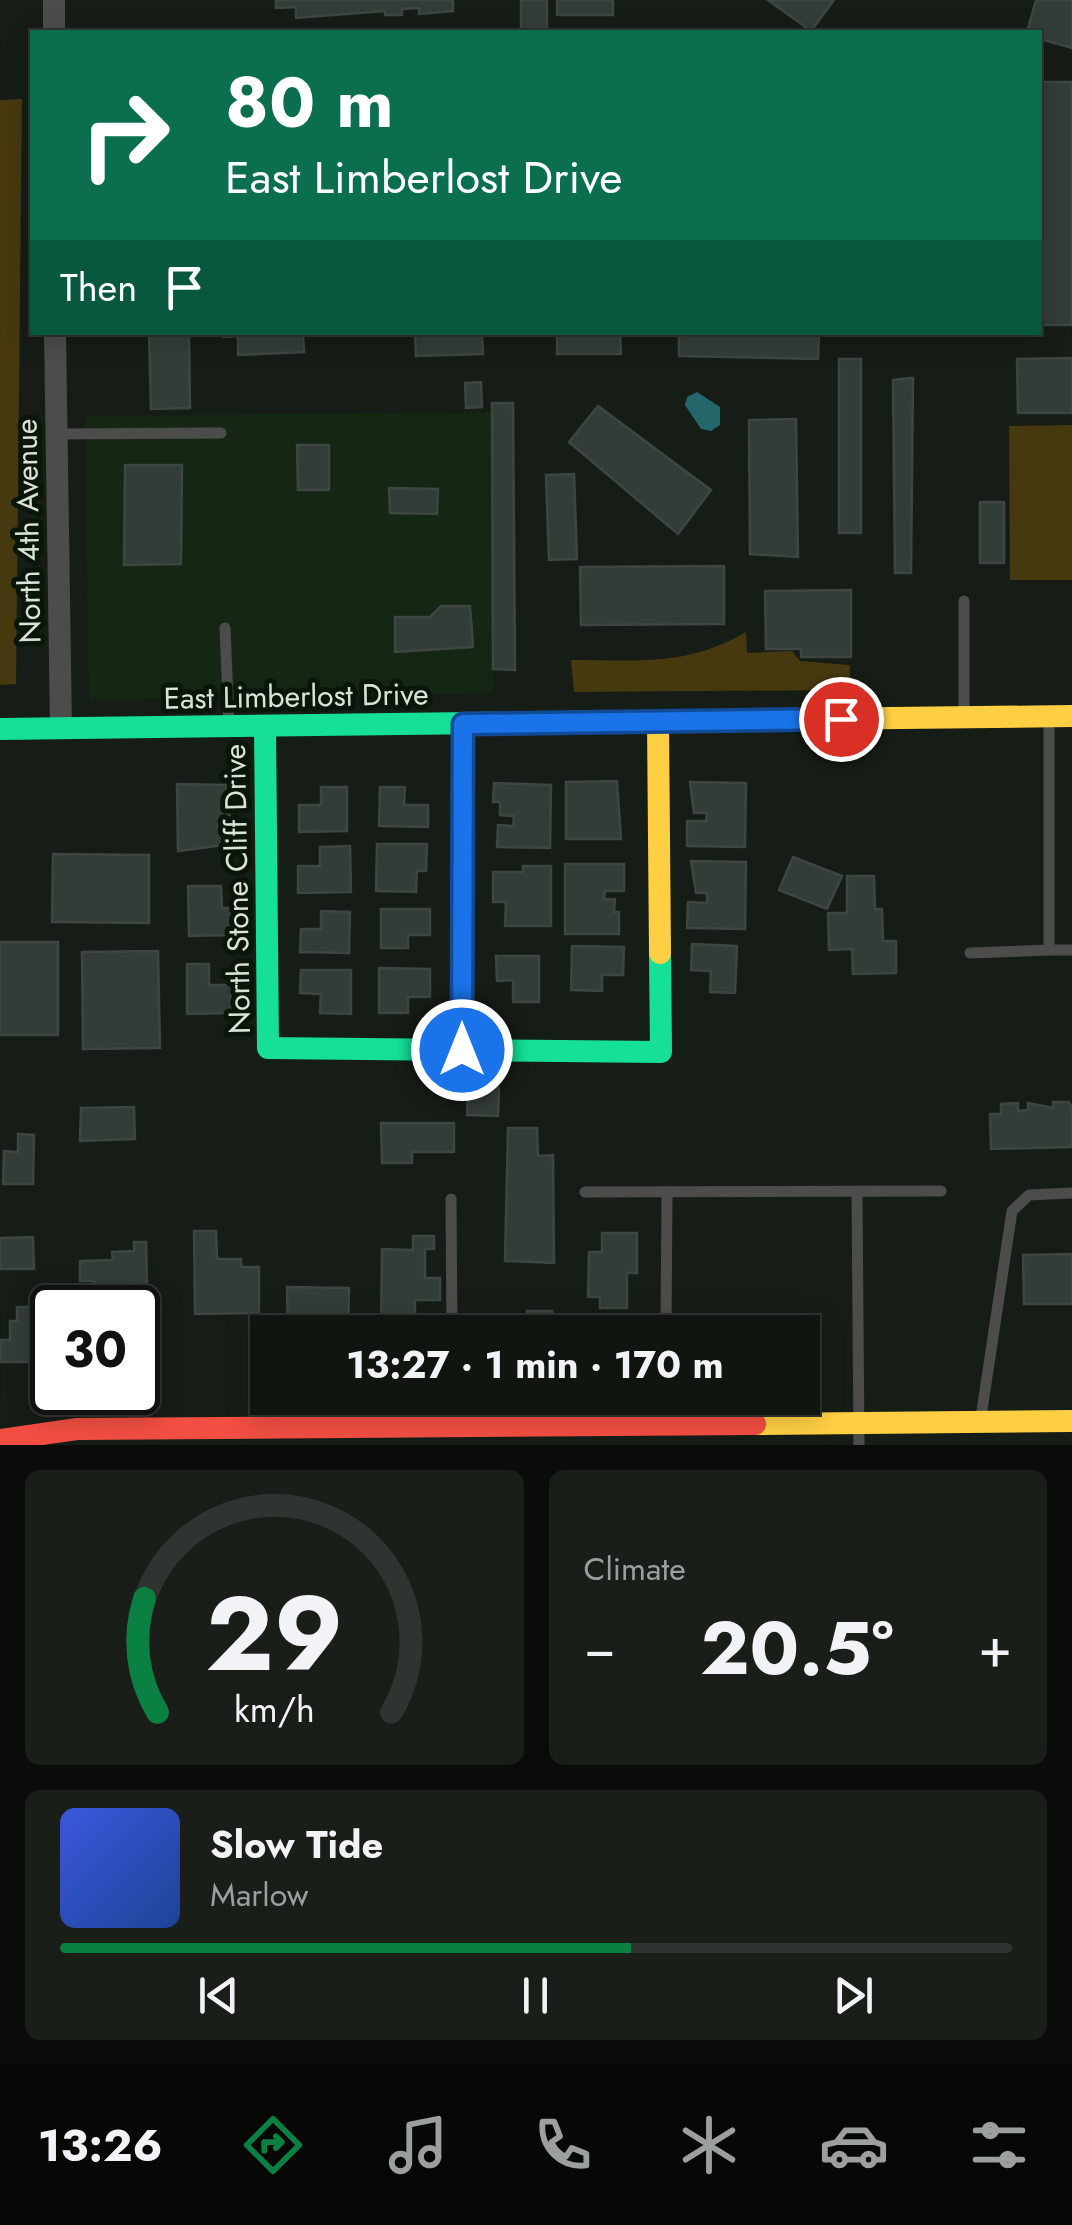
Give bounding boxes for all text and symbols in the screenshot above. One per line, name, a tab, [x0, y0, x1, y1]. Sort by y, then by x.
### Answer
text: 80 m	[225, 52, 394, 153]
icon: right	[60, 70, 190, 200]
text: East Limberlost Drive	[225, 145, 623, 210]
text: Then	[60, 260, 137, 315]
icon: arrive	[157, 260, 212, 315]
street label: North 4th Avenue	[5, 418, 51, 644]
street label: East Limberlost Drive	[163, 672, 429, 720]
pin	[799, 677, 884, 762]
icon: arrive	[814, 692, 869, 747]
street label: North Stone Cliff Drive	[213, 744, 261, 1034]
position arrow	[410, 998, 514, 1102]
speed limit sign: 30	[30, 1285, 160, 1415]
text: 13:27 · 1 min · 170 m	[346, 1337, 724, 1392]
text: Climate	[584, 1546, 686, 1592]
text: 29	[205, 1559, 343, 1709]
text: 20.5°	[700, 1594, 894, 1702]
text: −	[584, 1608, 616, 1688]
text: +	[978, 1608, 1012, 1688]
text: km/h	[234, 1684, 315, 1735]
text: Slow Tide	[210, 1817, 383, 1872]
text: Marlow	[210, 1872, 308, 1918]
icon: previous	[191, 1968, 246, 2023]
icon: pause	[508, 1968, 563, 2023]
icon: next	[826, 1968, 881, 2023]
icon: directions	[238, 2110, 308, 2180]
icon: music	[383, 2110, 453, 2180]
icon: phone	[528, 2110, 598, 2180]
icon: climate	[674, 2110, 744, 2180]
icon: car	[819, 2110, 889, 2180]
icon: filters	[964, 2110, 1034, 2180]
text: 13:26	[38, 2113, 163, 2178]

